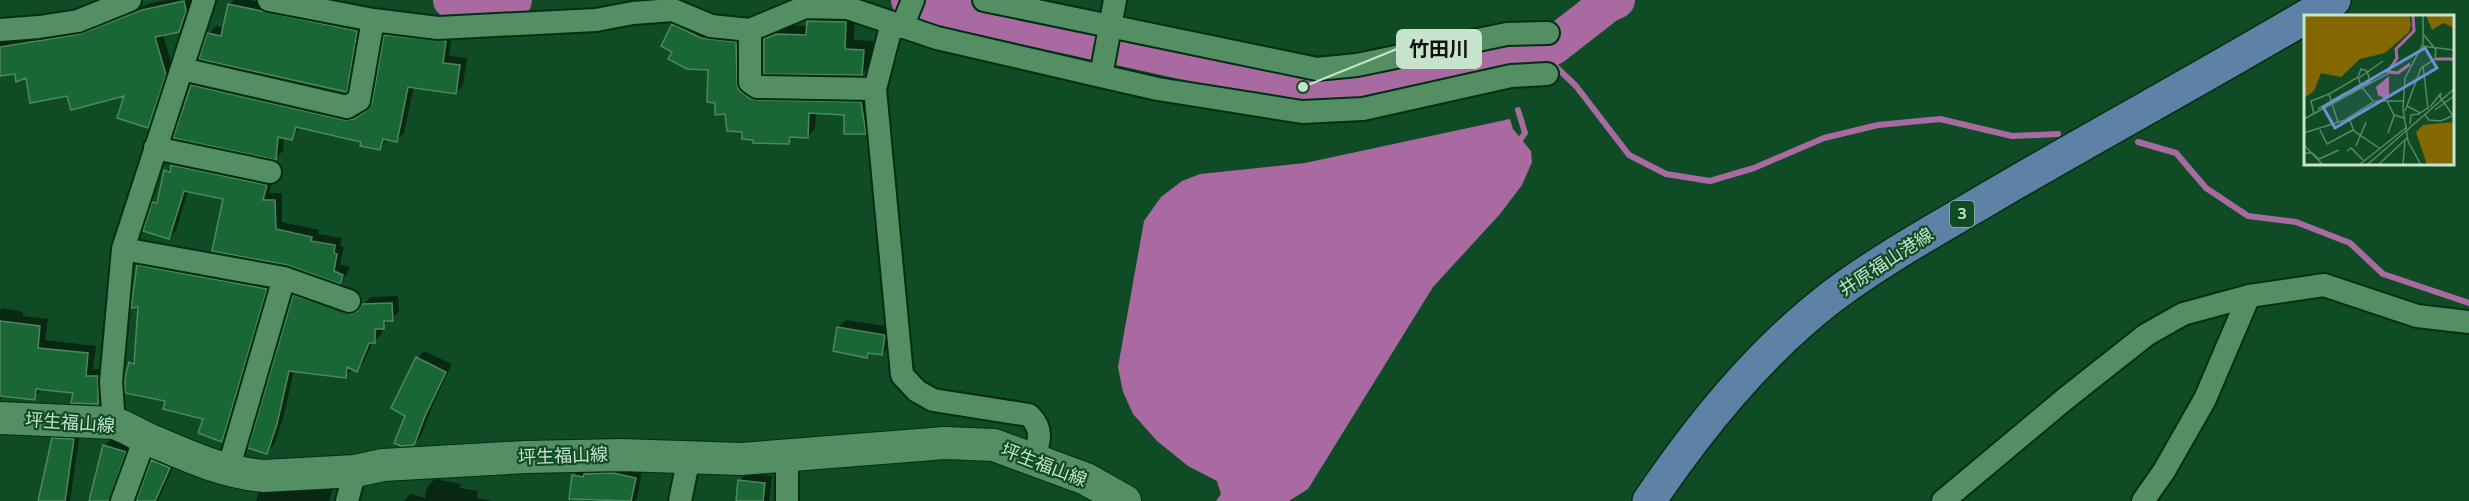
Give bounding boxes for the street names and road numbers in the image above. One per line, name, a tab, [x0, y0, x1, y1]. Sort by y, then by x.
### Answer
road number: 3	[1950, 201, 1974, 227]
street label: 井原福山港線	[1834, 223, 1938, 301]
street label: 坪生福山線	[24, 408, 116, 438]
street label: 坪生福山線	[998, 438, 1090, 492]
street label: 坪生福山線	[518, 442, 608, 470]

